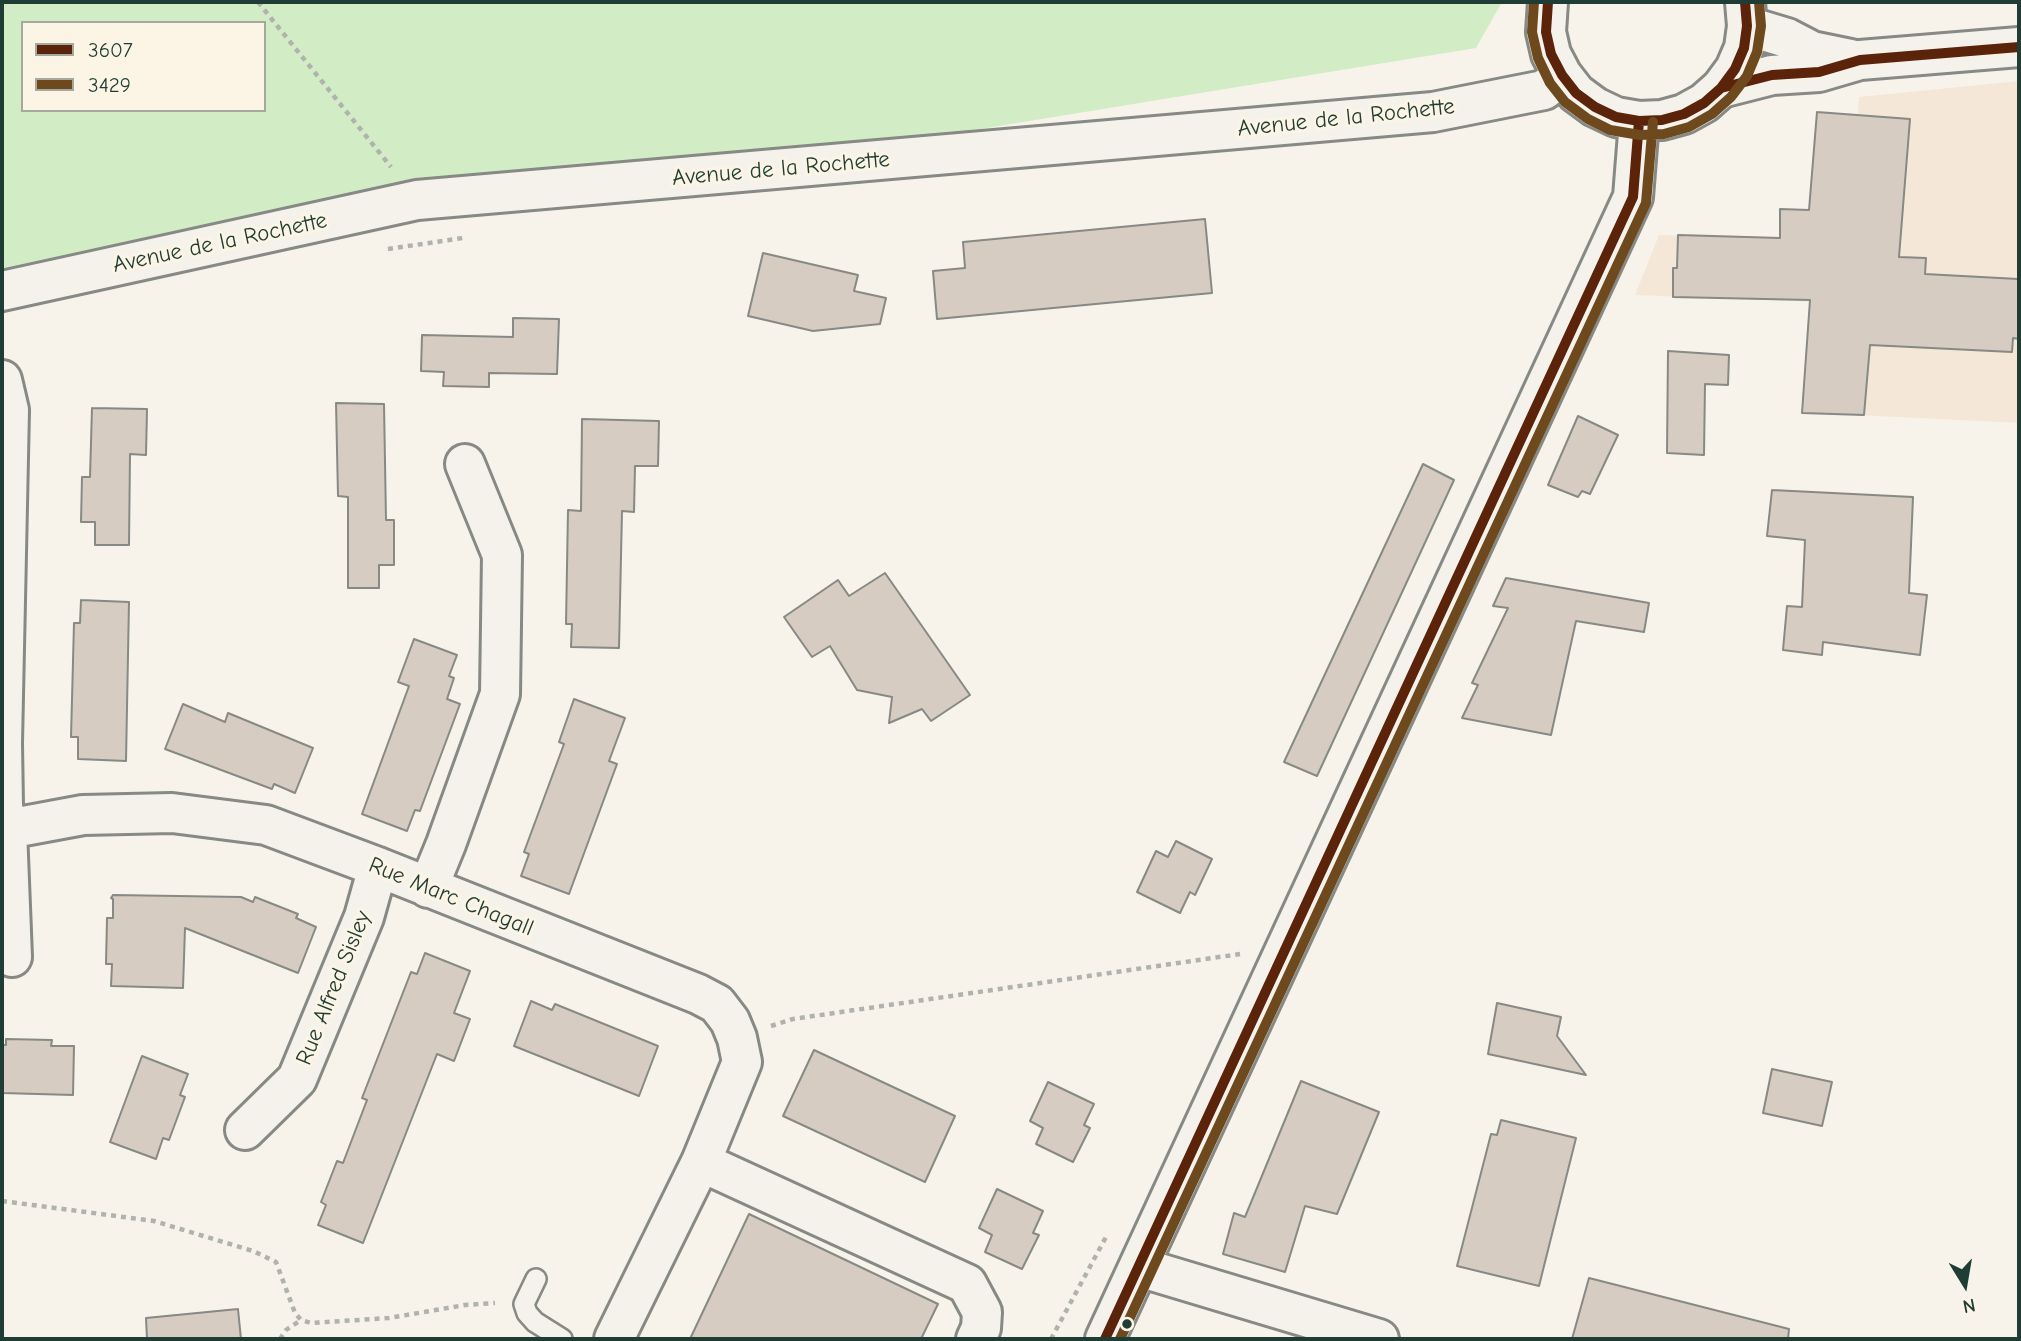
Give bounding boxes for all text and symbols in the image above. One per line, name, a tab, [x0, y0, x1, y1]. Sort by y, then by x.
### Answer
legend	[21, 21, 266, 112]
text: 3607	[88, 38, 133, 62]
text: 3429	[88, 73, 131, 97]
street label: Avenue de la Rochette	[1236, 93, 1456, 143]
street label: Avenue de la Rochette	[671, 146, 891, 192]
street label: Avenue de la Rochette	[110, 207, 330, 279]
street label: Rue Marc Chagall	[364, 851, 538, 943]
street label: Rue Alfred Sisley	[291, 907, 377, 1069]
north arrow	[1930, 1250, 2000, 1320]
text: N	[1961, 1294, 1977, 1318]
unlabelled marker	[1120, 1317, 1134, 1331]

